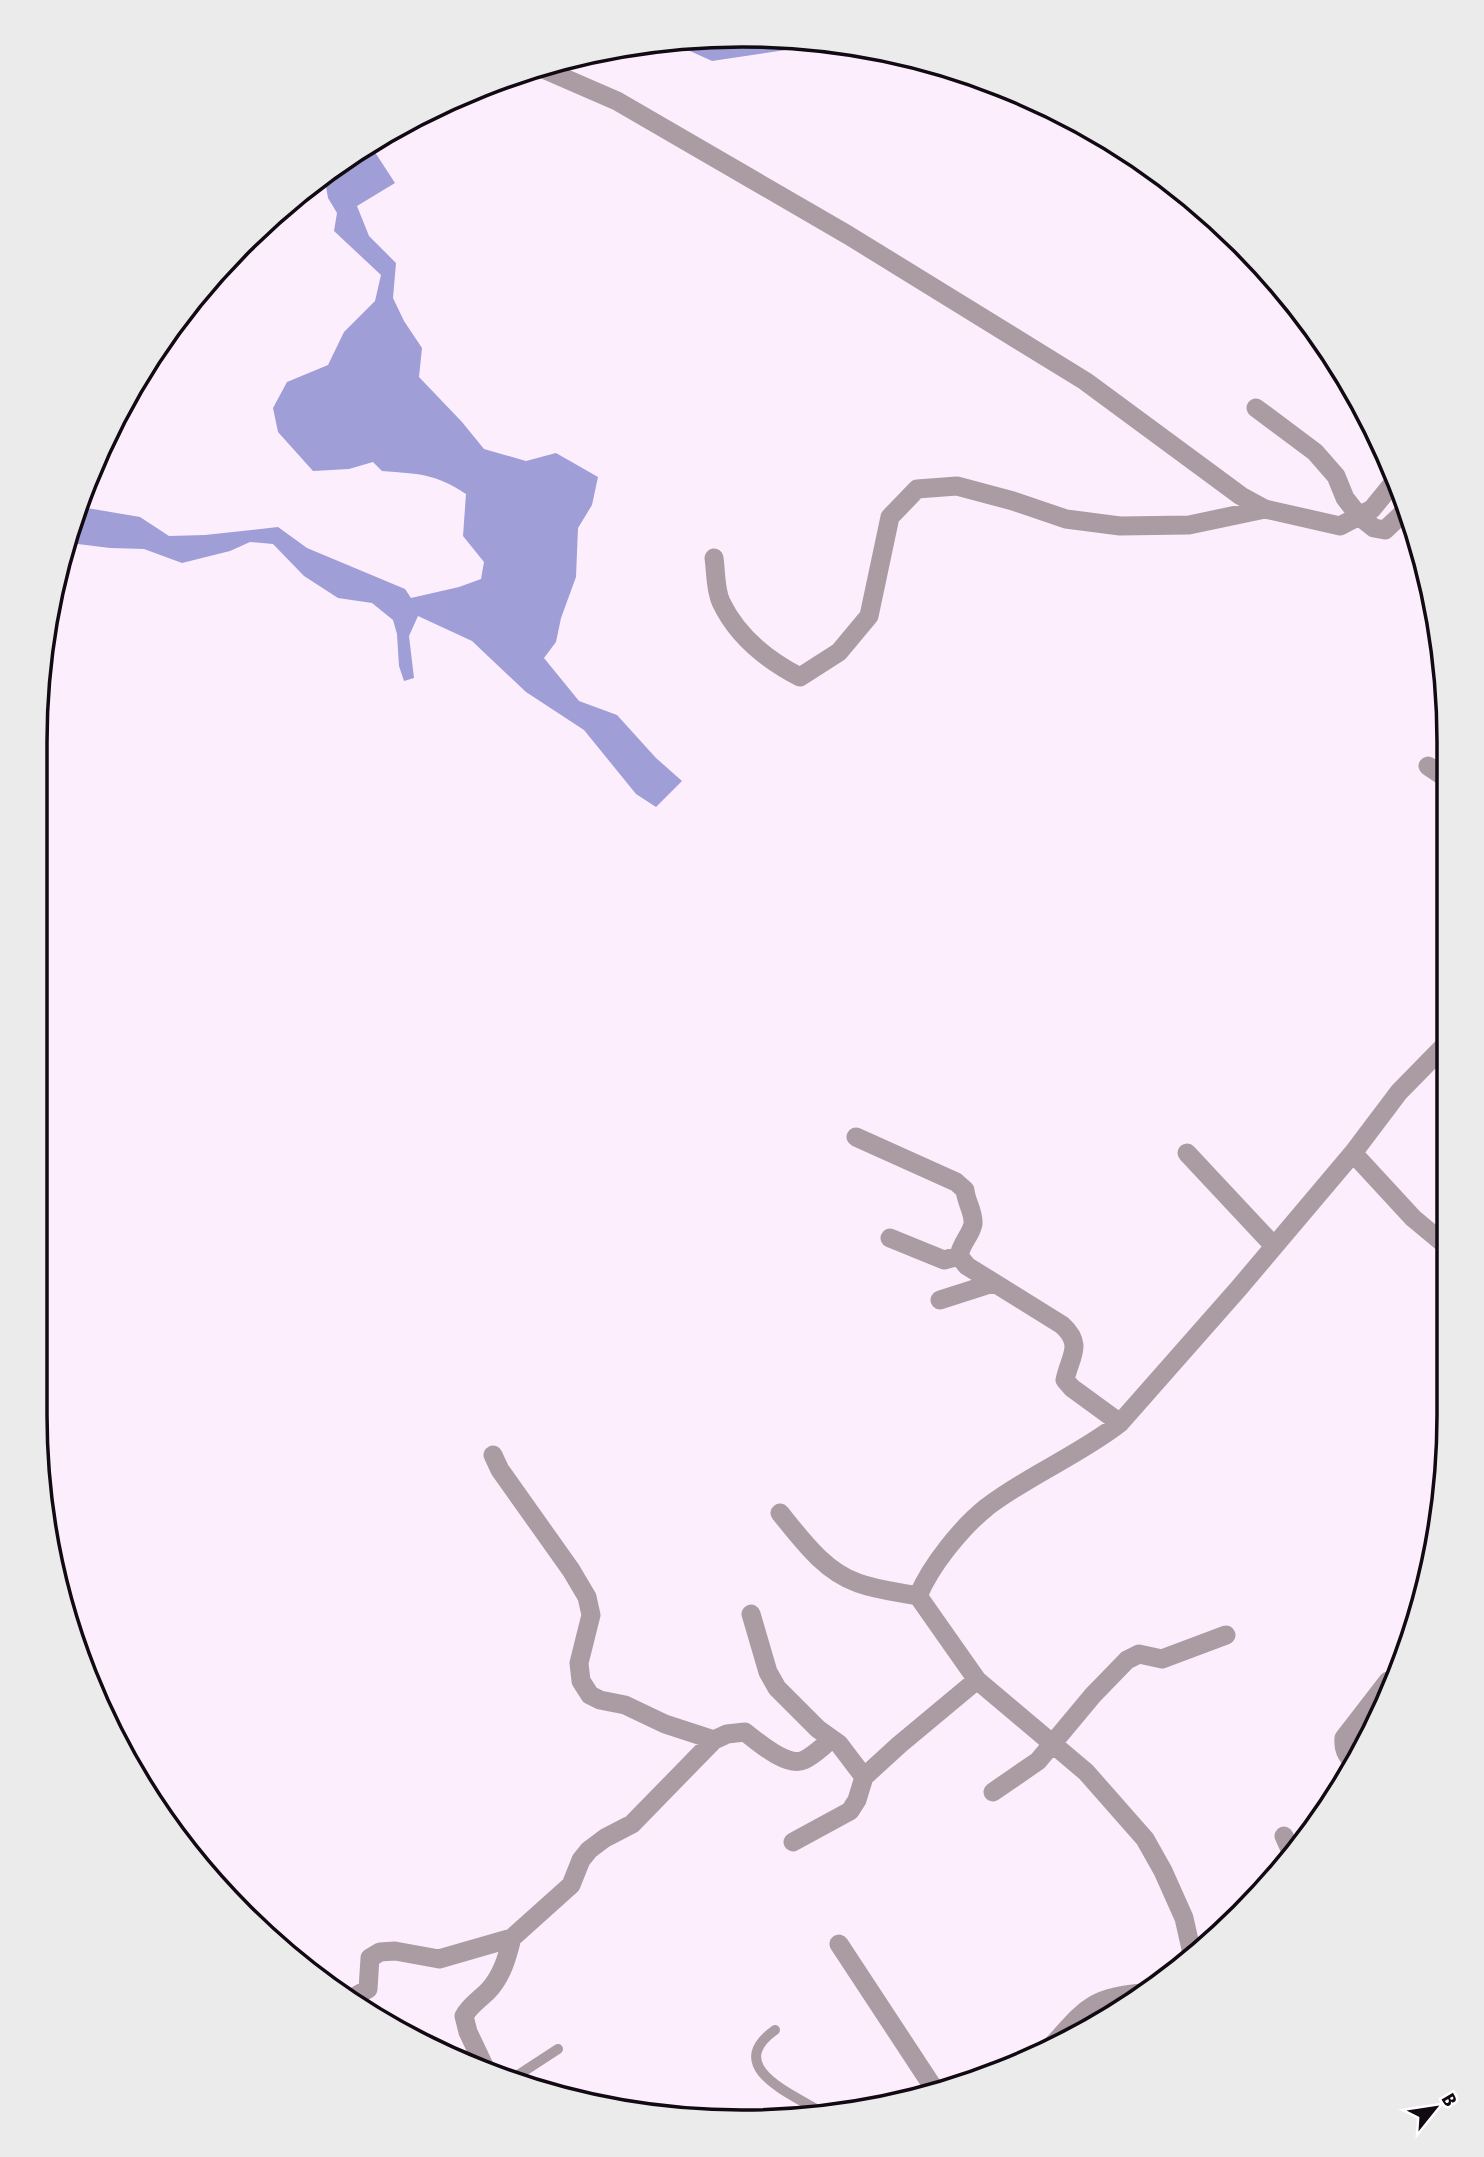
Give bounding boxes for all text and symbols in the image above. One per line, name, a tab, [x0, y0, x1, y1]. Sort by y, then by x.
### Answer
north arrow	[1400, 2073, 1470, 2143]
text: B	[1437, 2089, 1462, 2110]

